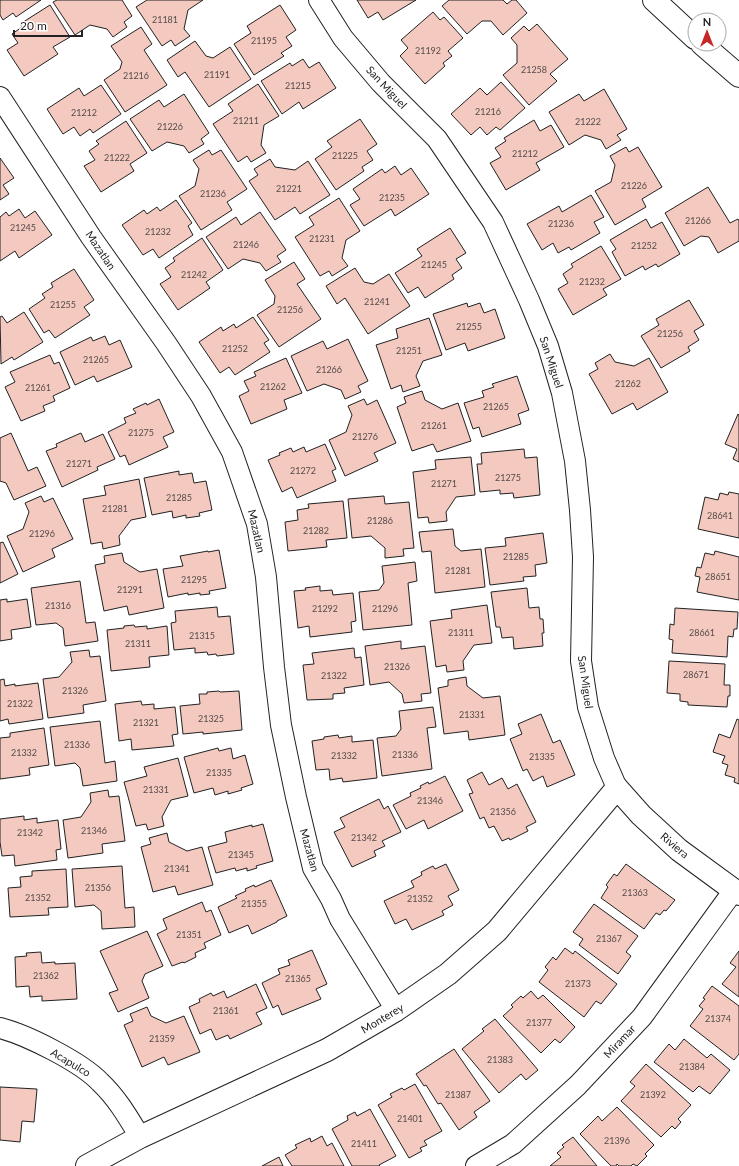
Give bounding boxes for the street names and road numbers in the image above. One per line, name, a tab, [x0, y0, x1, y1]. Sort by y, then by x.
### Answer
street label: San Miguel	[364, 63, 410, 111]
street label: Mazatlan	[83, 228, 119, 272]
street label: San Miguel	[538, 335, 566, 389]
street label: Mazatlan	[246, 508, 268, 554]
street label: San Miguel	[576, 655, 596, 709]
street label: Mazatlan	[298, 827, 322, 873]
street label: Riviera	[658, 829, 692, 861]
street label: Monterey	[358, 1000, 406, 1036]
street label: Miramar	[600, 1022, 638, 1060]
street label: Acapulco	[49, 1045, 93, 1079]

